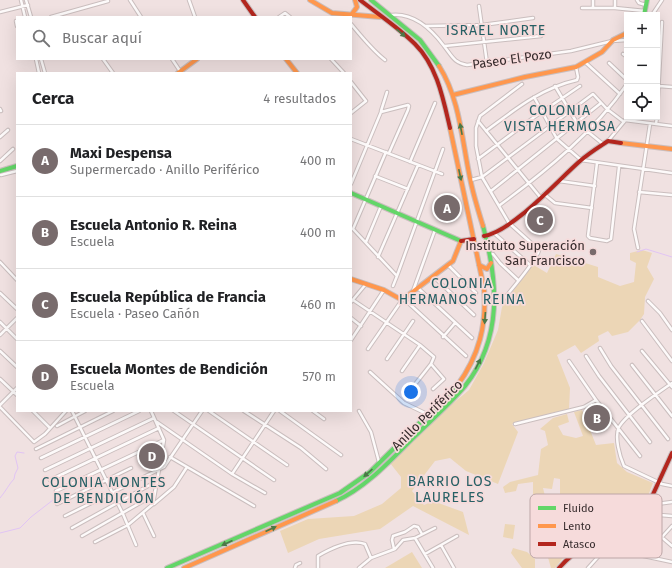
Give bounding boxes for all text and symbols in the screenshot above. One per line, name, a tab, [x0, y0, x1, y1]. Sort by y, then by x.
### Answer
map controls	[624, 12, 660, 120]
button: +	[624, 12, 660, 48]
search box	[16, 16, 352, 60]
district label: ISRAEL NORTE	[446, 22, 546, 39]
icon: search	[30, 27, 52, 49]
one-way arrow	[396, 28, 407, 37]
text: Buscar aquí	[62, 29, 142, 47]
street label: Paseo El Pozo	[471, 46, 553, 72]
button: −	[624, 48, 660, 84]
button: locate	[624, 84, 660, 120]
text: Cerca	[32, 88, 74, 109]
text: 4 resultados	[263, 91, 336, 106]
district label: COLONIA VISTA HERMOSA	[504, 102, 616, 135]
one-way arrow	[457, 123, 463, 136]
text: Maxi Despensa	[70, 144, 172, 162]
text: A	[41, 153, 49, 168]
text: 400 m	[300, 153, 336, 168]
text: Supermercado · Anillo Periférico	[70, 162, 260, 177]
one-way arrow	[458, 169, 464, 181]
pin: A	[434, 193, 460, 223]
pin: C	[527, 205, 553, 235]
text: Escuela Antonio R. Reina	[70, 216, 237, 234]
text: B	[41, 225, 49, 240]
text: 400 m	[300, 225, 336, 240]
text: Escuela	[70, 234, 115, 249]
place label: Instituto Superación San Francisco	[465, 238, 585, 268]
marker: Instituto Superación San Francisco	[588, 247, 598, 257]
district label: COLONIA HERMANOS REINA	[399, 275, 525, 308]
text: Escuela República de Francia	[70, 288, 266, 306]
text: C	[41, 297, 49, 312]
text: 460 m	[300, 297, 336, 312]
text: Escuela · Paseo Cañón	[70, 306, 200, 321]
one-way arrow	[482, 312, 489, 324]
one-way arrow	[475, 358, 481, 370]
text: Escuela Montes de Bendición	[70, 360, 268, 378]
text: D	[41, 369, 49, 384]
text: 570 m	[302, 369, 336, 384]
street label: Anillo Periférico	[389, 377, 465, 453]
text: Escuela	[70, 378, 115, 393]
your location	[401, 382, 421, 402]
pin: B	[584, 403, 610, 433]
pin: D	[139, 441, 165, 471]
one-way arrow	[363, 469, 373, 478]
district label: BARRIO LOS LAURELES	[408, 473, 492, 506]
district label: COLONIA MONTES DE BENDICIÓN	[42, 474, 166, 507]
legend	[530, 494, 662, 558]
text: Fluido	[563, 502, 594, 515]
text: Lento	[563, 520, 591, 533]
one-way arrow	[265, 526, 277, 532]
text: Atasco	[563, 538, 596, 551]
one-way arrow	[221, 540, 233, 546]

